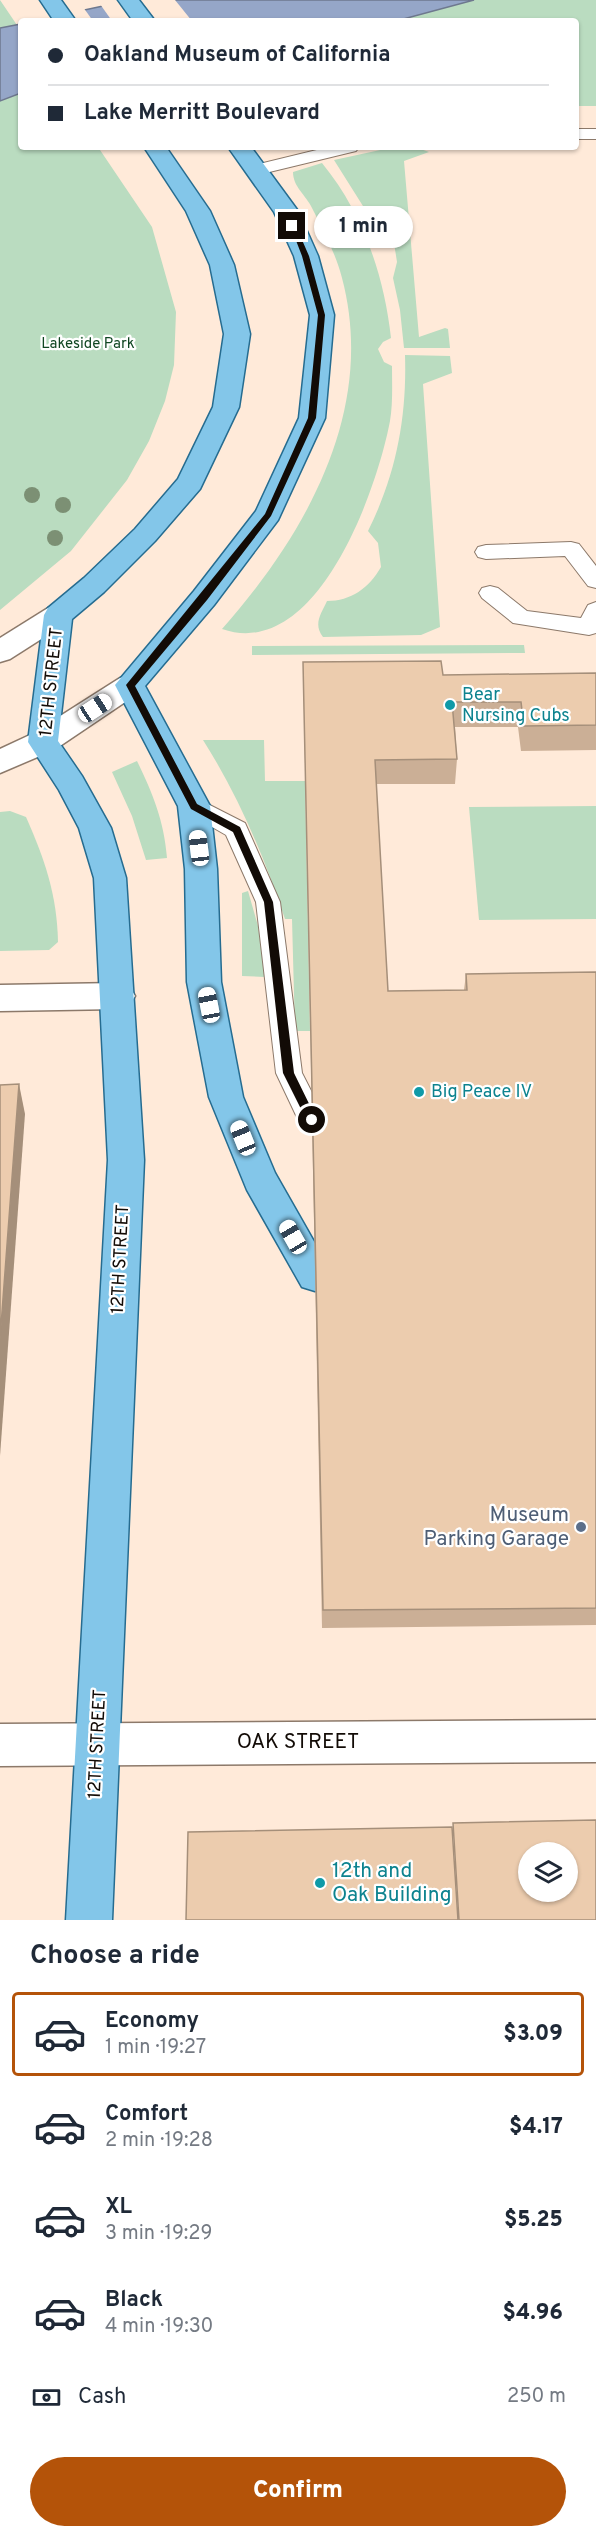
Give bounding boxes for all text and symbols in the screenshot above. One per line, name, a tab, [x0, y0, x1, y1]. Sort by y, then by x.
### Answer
text: Oakland Museum of California	[84, 42, 390, 69]
text: Lake Merritt Boulevard	[84, 100, 320, 127]
callout: 1 min	[313, 205, 412, 247]
route end	[278, 212, 305, 239]
text: 1 min	[339, 214, 388, 240]
park label: Lakeside Park	[41, 335, 135, 354]
street label: 12TH STREET	[35, 626, 69, 738]
place label: Bear Nursing Cubs	[462, 684, 570, 728]
car	[75, 691, 115, 725]
marker: Bear Nursing Cubs	[443, 698, 457, 712]
car	[188, 829, 210, 867]
car	[197, 986, 221, 1024]
place label: Big Peace IV	[431, 1081, 532, 1104]
marker: Big Peace IV	[412, 1085, 426, 1099]
route start	[298, 1106, 325, 1133]
car	[228, 1118, 258, 1158]
street label: 12TH STREET	[107, 1204, 135, 1314]
car	[276, 1217, 310, 1257]
place label: Museum Parking Garage	[424, 1502, 569, 1553]
marker: Museum Parking Garage	[574, 1520, 588, 1534]
street label: 12TH STREET	[84, 1689, 112, 1799]
street label: OAK STREET	[237, 1729, 359, 1756]
map controls	[518, 1842, 578, 1902]
button: layers	[518, 1842, 578, 1902]
place label: 12th and Oak Building	[332, 1858, 452, 1909]
marker: 12th and Oak Building	[313, 1876, 327, 1890]
text: Choose a ride	[30, 1939, 200, 1973]
icon: car	[33, 2007, 87, 2061]
text: Economy	[105, 2008, 199, 2035]
text: $3.09	[503, 2021, 563, 2048]
text: 1 min · 19:27	[105, 2035, 206, 2061]
icon: car	[33, 2100, 87, 2154]
text: Comfort	[105, 2101, 188, 2128]
text: $4.17	[509, 2114, 563, 2141]
text: 2 min · 19:28	[105, 2128, 213, 2154]
icon: car	[33, 2193, 87, 2247]
text: XL	[105, 2194, 132, 2221]
text: $5.25	[504, 2207, 563, 2234]
text: 3 min · 19:29	[105, 2221, 213, 2247]
icon: car	[33, 2286, 87, 2340]
text: Black	[105, 2287, 163, 2314]
text: $4.96	[503, 2300, 563, 2327]
text: 4 min · 19:30	[105, 2314, 213, 2340]
icon: cash	[30, 2381, 63, 2414]
text: Cash	[78, 2384, 127, 2411]
text: 250 m	[507, 2384, 566, 2410]
button: Confirm	[30, 2457, 566, 2526]

